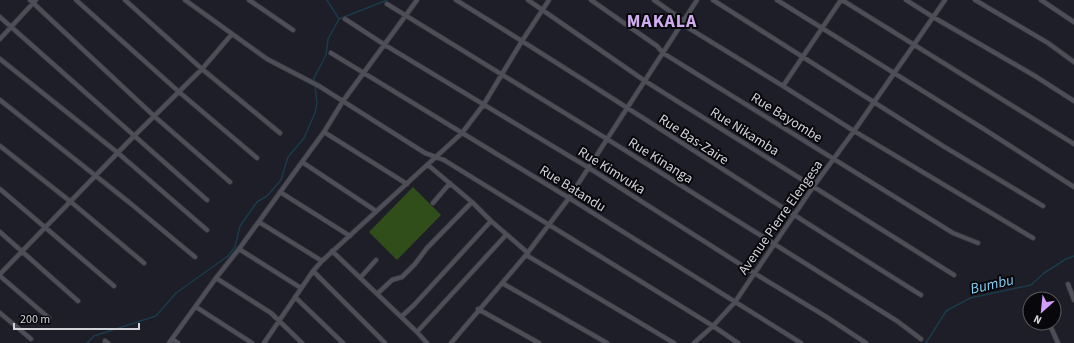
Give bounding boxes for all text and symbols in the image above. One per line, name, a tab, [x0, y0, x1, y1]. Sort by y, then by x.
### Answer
district label: MAKALA	[627, 9, 697, 34]
street label: Rue Bayombe	[747, 88, 826, 148]
street label: Rue Nikamba	[706, 103, 783, 161]
street label: Rue Bas-Zaire	[654, 110, 733, 170]
street label: Rue Kinanga	[624, 133, 697, 189]
street label: Rue Kimvuka	[574, 142, 649, 200]
street label: Avenue Pierre Elengesa	[734, 156, 828, 279]
street label: Rue Batandu	[535, 161, 610, 217]
water label: Bumbu	[968, 269, 1016, 300]
north arrow	[1022, 291, 1062, 331]
scale bar	[14, 305, 139, 331]
text: 200 m	[20, 311, 50, 328]
text: N	[1031, 311, 1044, 328]

